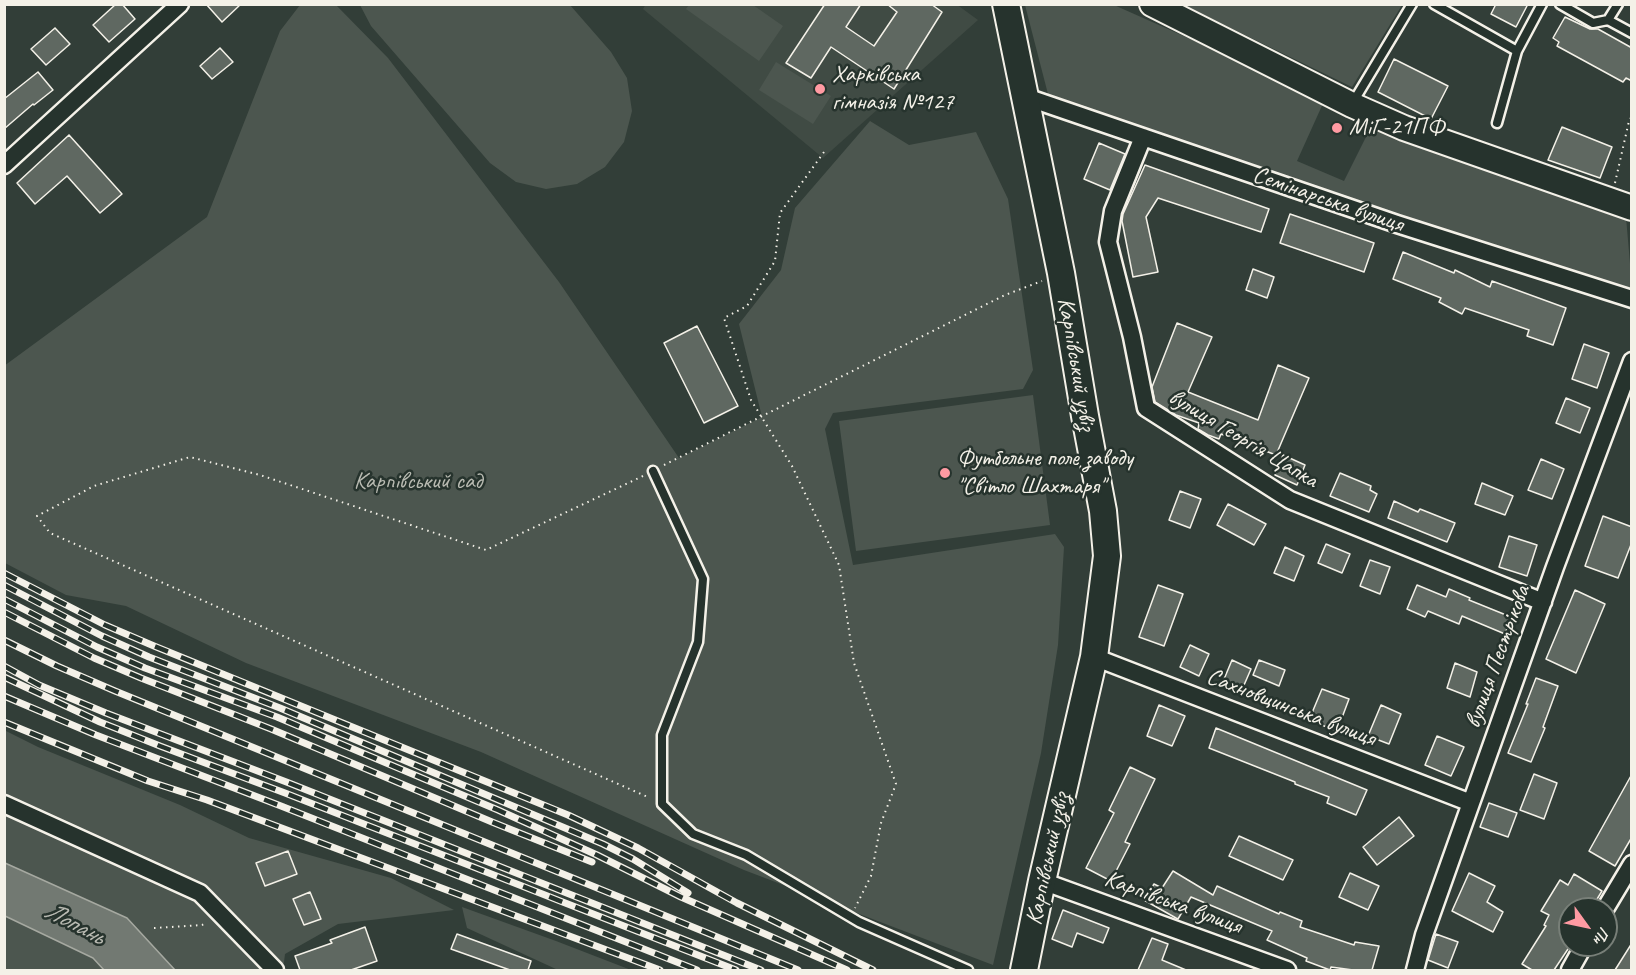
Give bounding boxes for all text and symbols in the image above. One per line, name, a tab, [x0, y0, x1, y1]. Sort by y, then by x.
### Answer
place label: Харківська гімназія №127	[832, 61, 954, 117]
marker: Харківська гімназія №127	[813, 82, 827, 96]
place label: МіГ-21ПФ	[1349, 114, 1444, 142]
marker: МіГ-21ПФ	[1330, 121, 1344, 135]
street label: Семінарська вулиця	[1249, 161, 1407, 239]
street label: Карпівський узвіз	[1050, 295, 1102, 433]
street label: вулиця Георгія Цапка	[1163, 383, 1323, 495]
place label: Футбольне поле заводу "Світло Шахтаря"	[957, 445, 1133, 501]
marker: Футбольне поле заводу "Світло Шахтаря"	[938, 466, 952, 480]
park label: Карпівський сад	[354, 468, 482, 496]
street label: вулиця Пестрікова	[1459, 582, 1537, 732]
street label: Сахновщинська вулиця	[1202, 663, 1380, 753]
street label: Карпівський узвіз	[1020, 790, 1076, 928]
street label: Карпівська вулиця	[1100, 865, 1246, 941]
water label: Лопань	[39, 895, 109, 953]
north arrow	[1558, 897, 1618, 957]
text: Пн	[1588, 923, 1614, 948]

